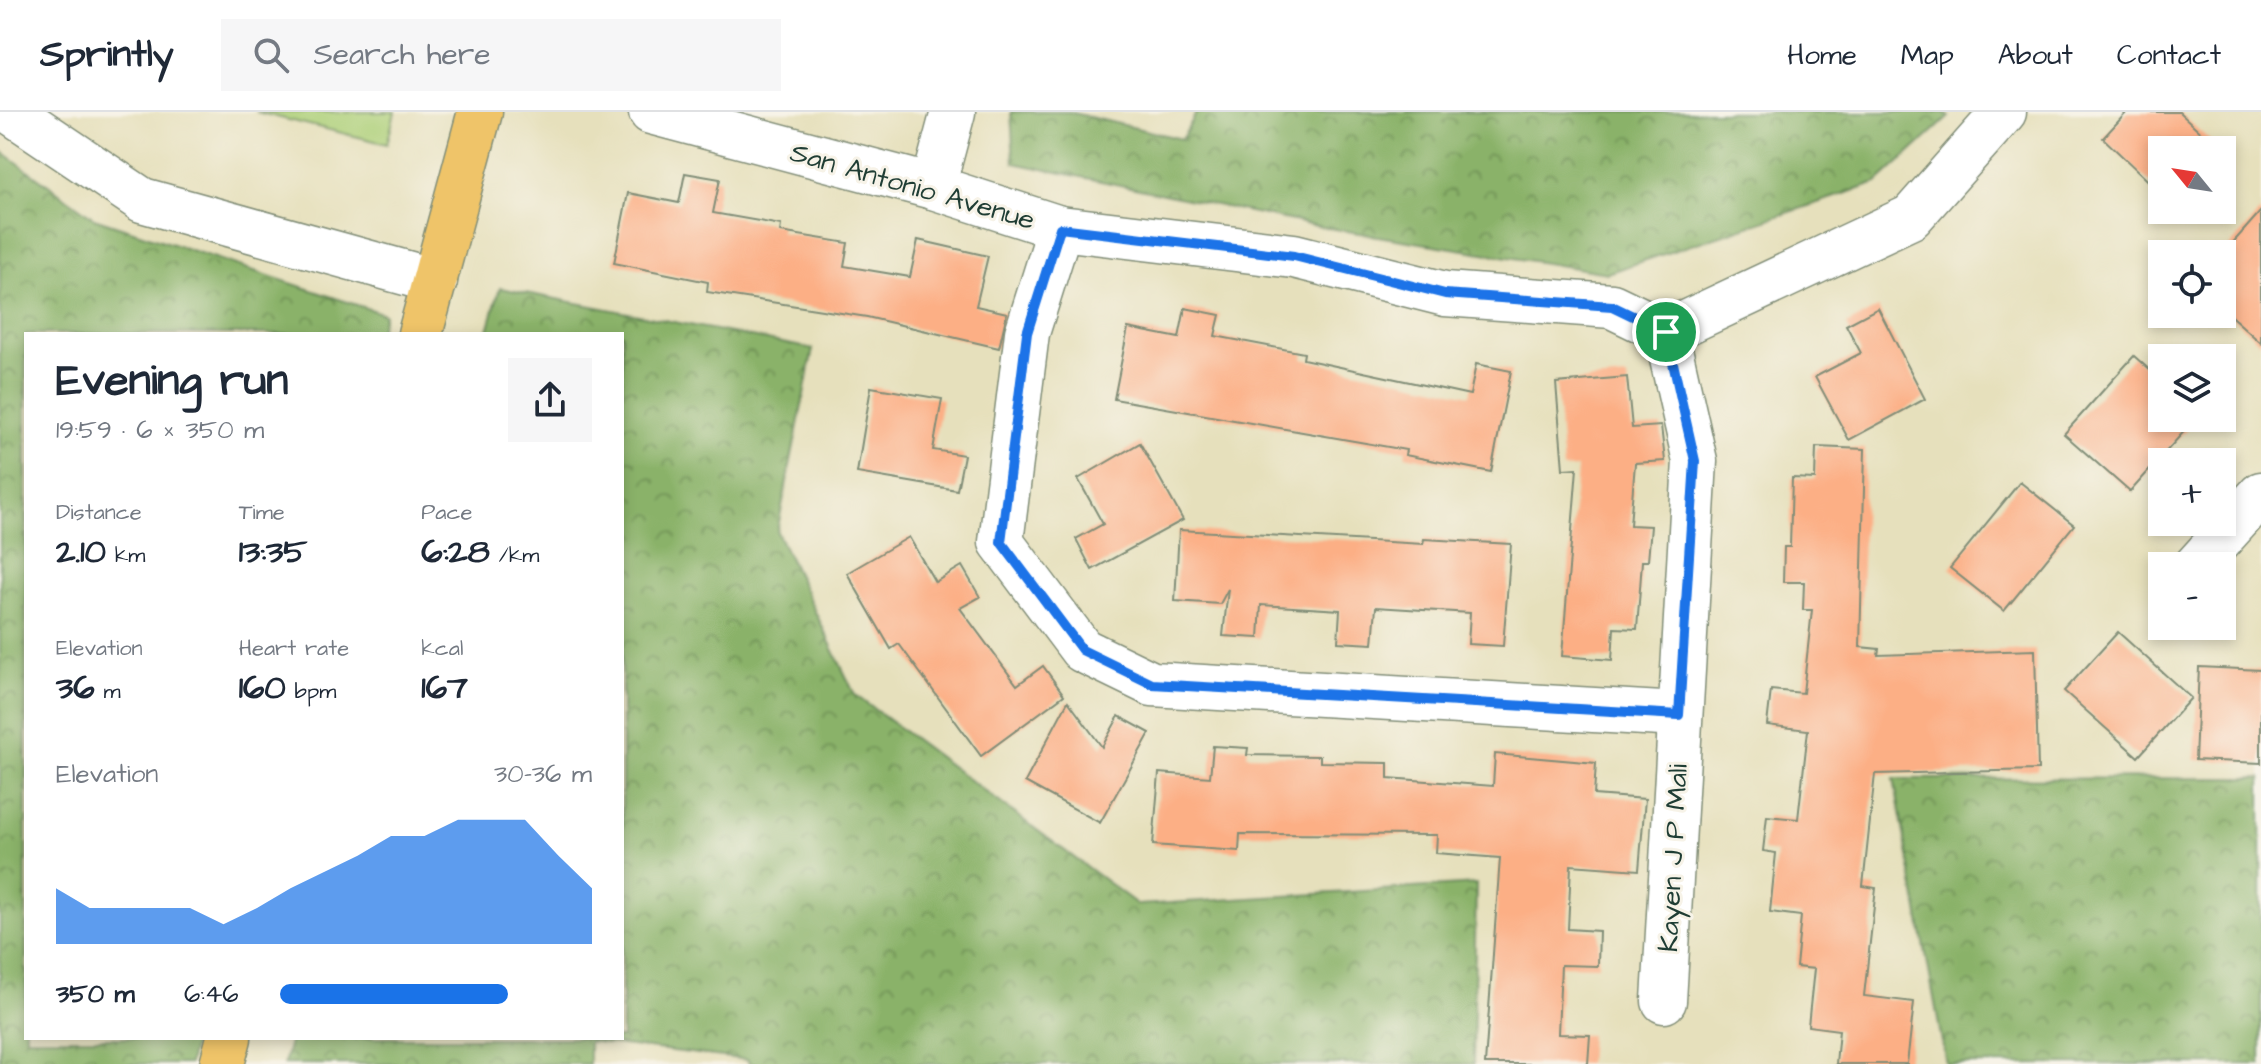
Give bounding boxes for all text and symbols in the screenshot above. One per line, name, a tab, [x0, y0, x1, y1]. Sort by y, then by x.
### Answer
search box	[221, 19, 781, 91]
text: Sprintly	[40, 29, 173, 81]
icon: search	[249, 33, 293, 77]
text: Search here	[313, 34, 491, 76]
text: Home	[1787, 36, 1857, 75]
text: Map	[1901, 36, 1954, 75]
text: About	[1998, 36, 2073, 75]
text: Contact	[2117, 36, 2221, 75]
street label: San Antonio Avenue	[786, 133, 1039, 240]
north arrow	[2148, 136, 2236, 224]
map controls	[2148, 136, 2236, 640]
button: locate	[2148, 240, 2236, 328]
pin	[1632, 298, 1700, 366]
icon: arrive	[1644, 310, 1688, 354]
button: layers	[2148, 344, 2236, 432]
text: Evening run	[56, 351, 288, 412]
button: share	[508, 358, 592, 442]
text: 19:59 · 6 × 350 m	[56, 412, 264, 448]
button: +	[2148, 448, 2236, 536]
text: Distance	[56, 497, 142, 528]
text: Time	[239, 497, 285, 528]
text: Pace	[421, 497, 472, 528]
text: 2.10	[56, 528, 106, 576]
text: 13:35	[239, 528, 307, 576]
text: 6:28	[421, 528, 490, 576]
text: km	[106, 540, 146, 571]
text: /km	[490, 540, 539, 571]
button: −	[2148, 552, 2236, 640]
text: Elevation	[56, 633, 143, 664]
text: Heart rate	[239, 633, 349, 664]
text: kcal	[421, 633, 463, 664]
text: 36	[56, 664, 95, 712]
text: 160	[239, 664, 286, 712]
text: 167	[421, 664, 468, 712]
text: m	[95, 676, 121, 707]
text: bpm	[286, 676, 336, 707]
text: Elevation	[56, 756, 158, 792]
text: 30–36 m	[494, 756, 592, 792]
street label: Kayen J P Mali	[1649, 763, 1700, 953]
text: 350 m	[56, 976, 135, 1012]
text: 6:46	[184, 976, 239, 1012]

